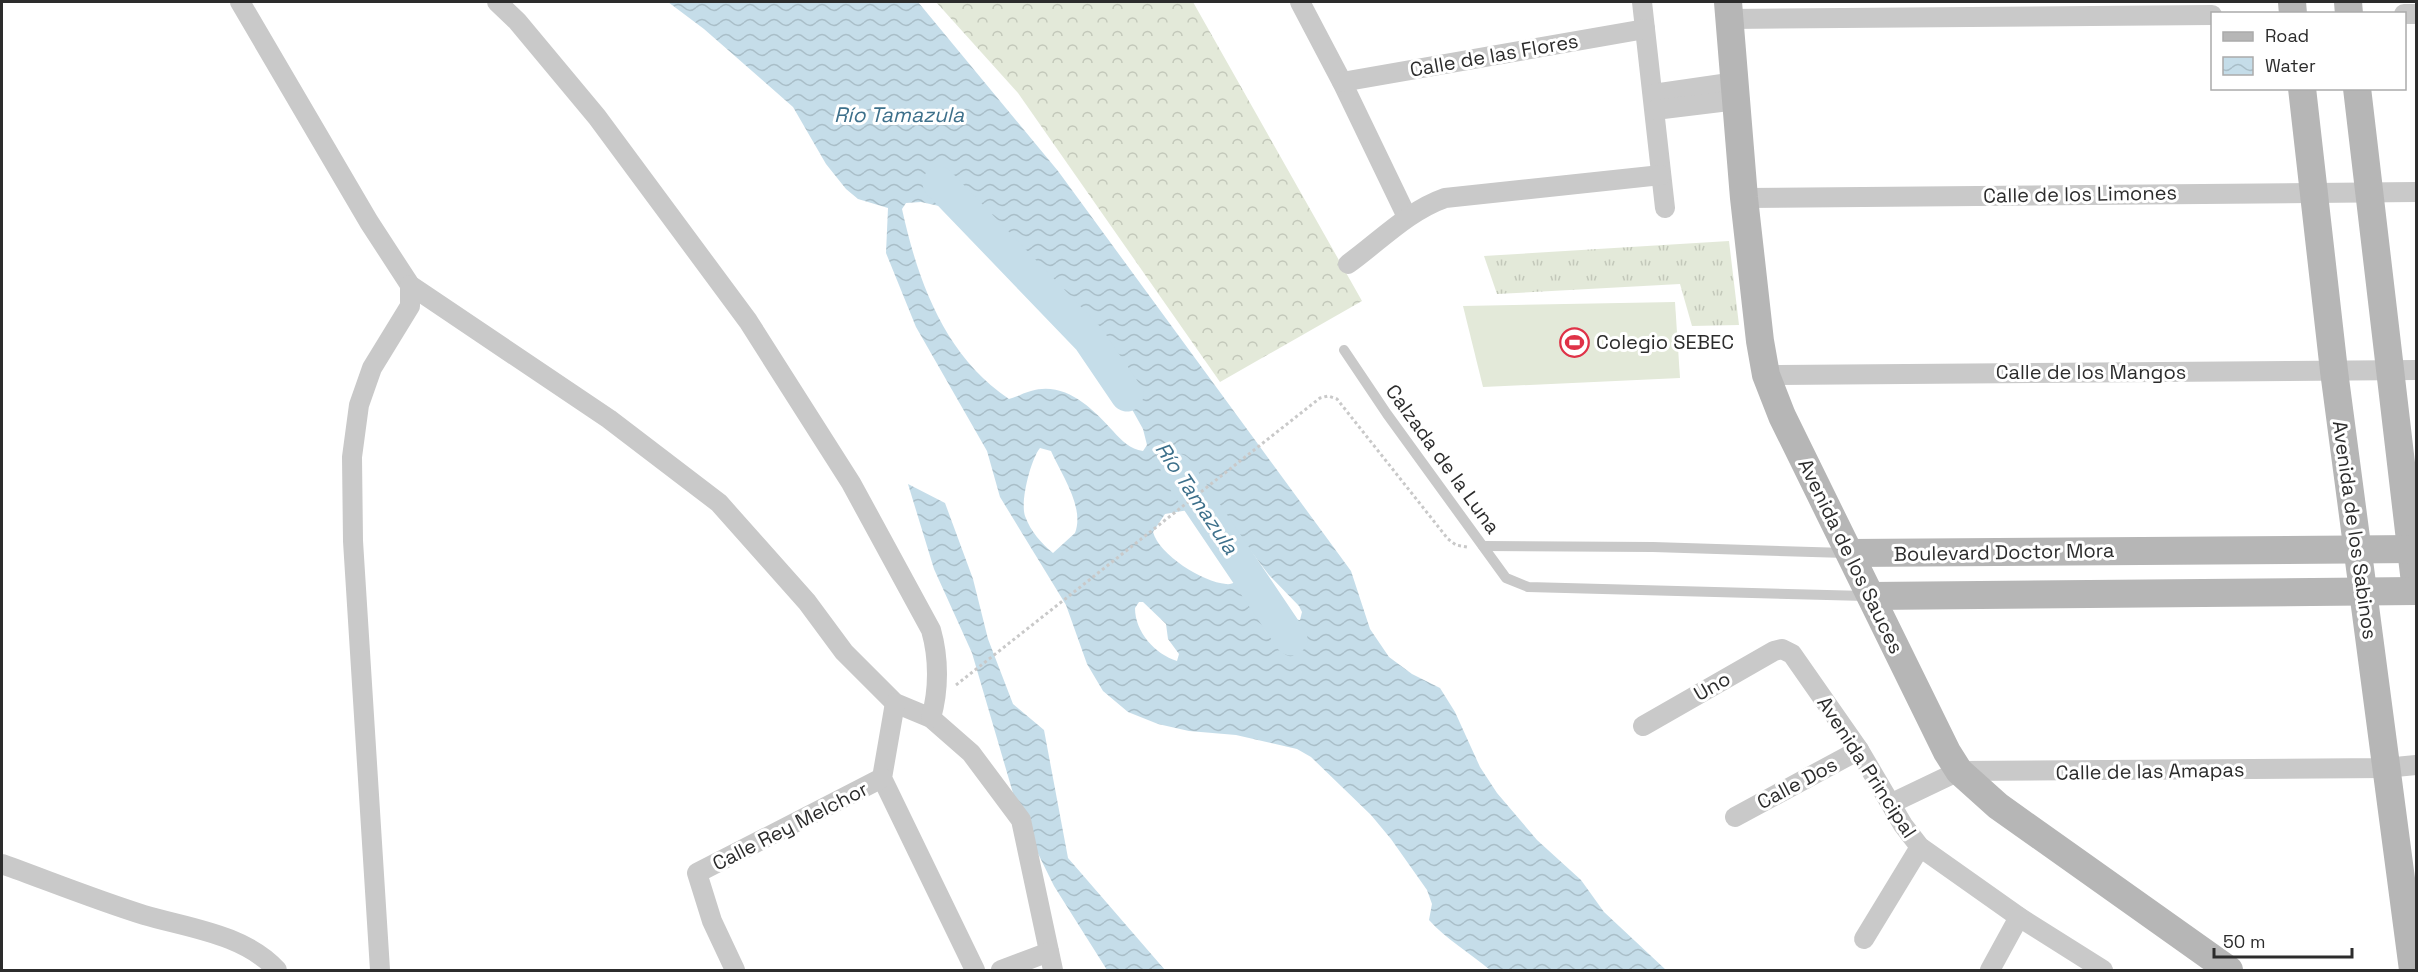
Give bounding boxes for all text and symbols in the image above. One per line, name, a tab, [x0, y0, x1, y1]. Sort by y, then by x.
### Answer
legend	[2211, 12, 2406, 90]
text: Road	[2265, 24, 2309, 47]
street label: Calle de las Flores	[1408, 27, 1580, 83]
text: Water	[2265, 54, 2316, 77]
water label: Río Tamazula	[834, 101, 965, 128]
street label: Calle de los Limones	[1983, 179, 2177, 209]
sports icon: Colegio SEBEC	[1559, 326, 1591, 358]
place label: Colegio SEBEC	[1596, 329, 1734, 355]
street label: Calle de los Mangos	[1996, 359, 2186, 385]
street label: Calzada de la Luna	[1380, 379, 1506, 539]
street label: Avenida de los Sabinos	[2327, 419, 2383, 641]
water label: Río Tamazula	[1149, 437, 1245, 560]
street label: Avenida de los Sauces	[1792, 454, 1910, 658]
street label: Boulevard Doctor Mora	[1893, 537, 2115, 567]
street label: Uno	[1689, 665, 1735, 707]
street label: Avenida Principal	[1811, 691, 1923, 843]
street label: Calle Dos	[1752, 751, 1842, 815]
street label: Calle de las Amapas	[2055, 756, 2245, 786]
street label: Calle Rey Melchor	[708, 776, 872, 876]
scale bar	[2214, 921, 2352, 959]
text: 50 m	[2223, 930, 2265, 953]

